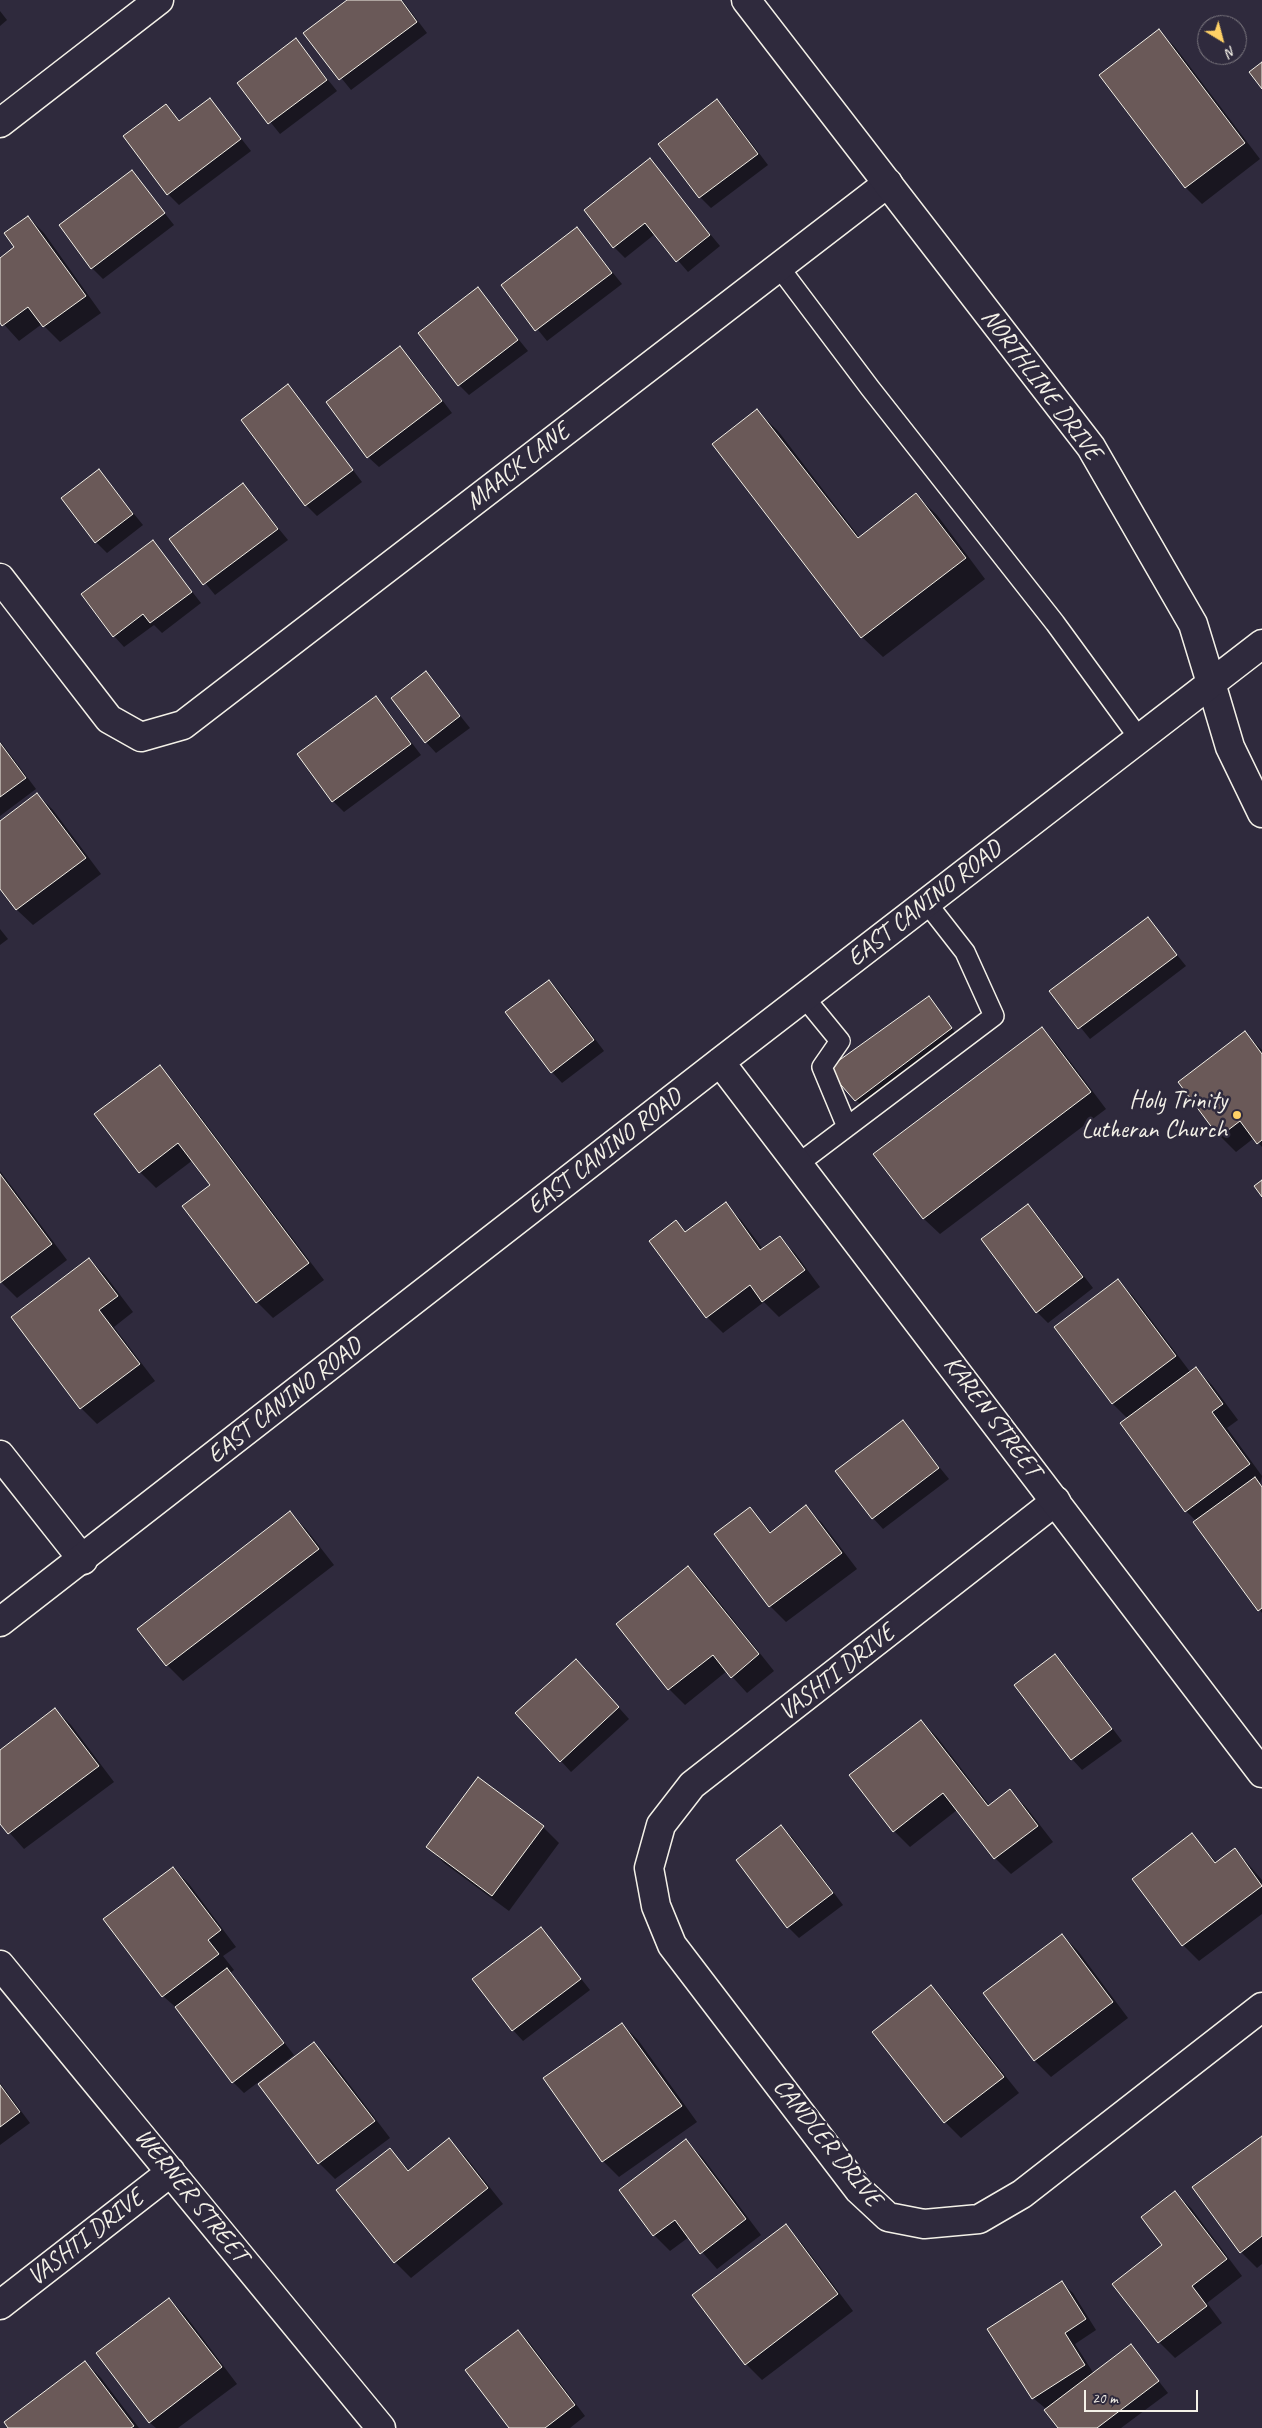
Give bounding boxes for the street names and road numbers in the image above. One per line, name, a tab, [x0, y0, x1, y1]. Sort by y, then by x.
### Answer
street label: NORTHLINE DRIVE	[974, 303, 1108, 467]
street label: MAACK LANE	[460, 417, 576, 517]
street label: EAST CANINO ROAD	[842, 834, 1008, 974]
street label: EAST CANINO ROAD	[522, 1082, 688, 1222]
street label: EAST CANINO ROAD	[202, 1331, 368, 1471]
street label: KAREN STREET	[937, 1350, 1047, 1484]
street label: VASHTI DRIVE	[773, 1618, 901, 1728]
street label: CANDLER DRIVE	[766, 2073, 888, 2213]
street label: WERNER STREET	[128, 2123, 254, 2269]
street label: VASHTI DRIVE	[22, 2183, 150, 2293]

